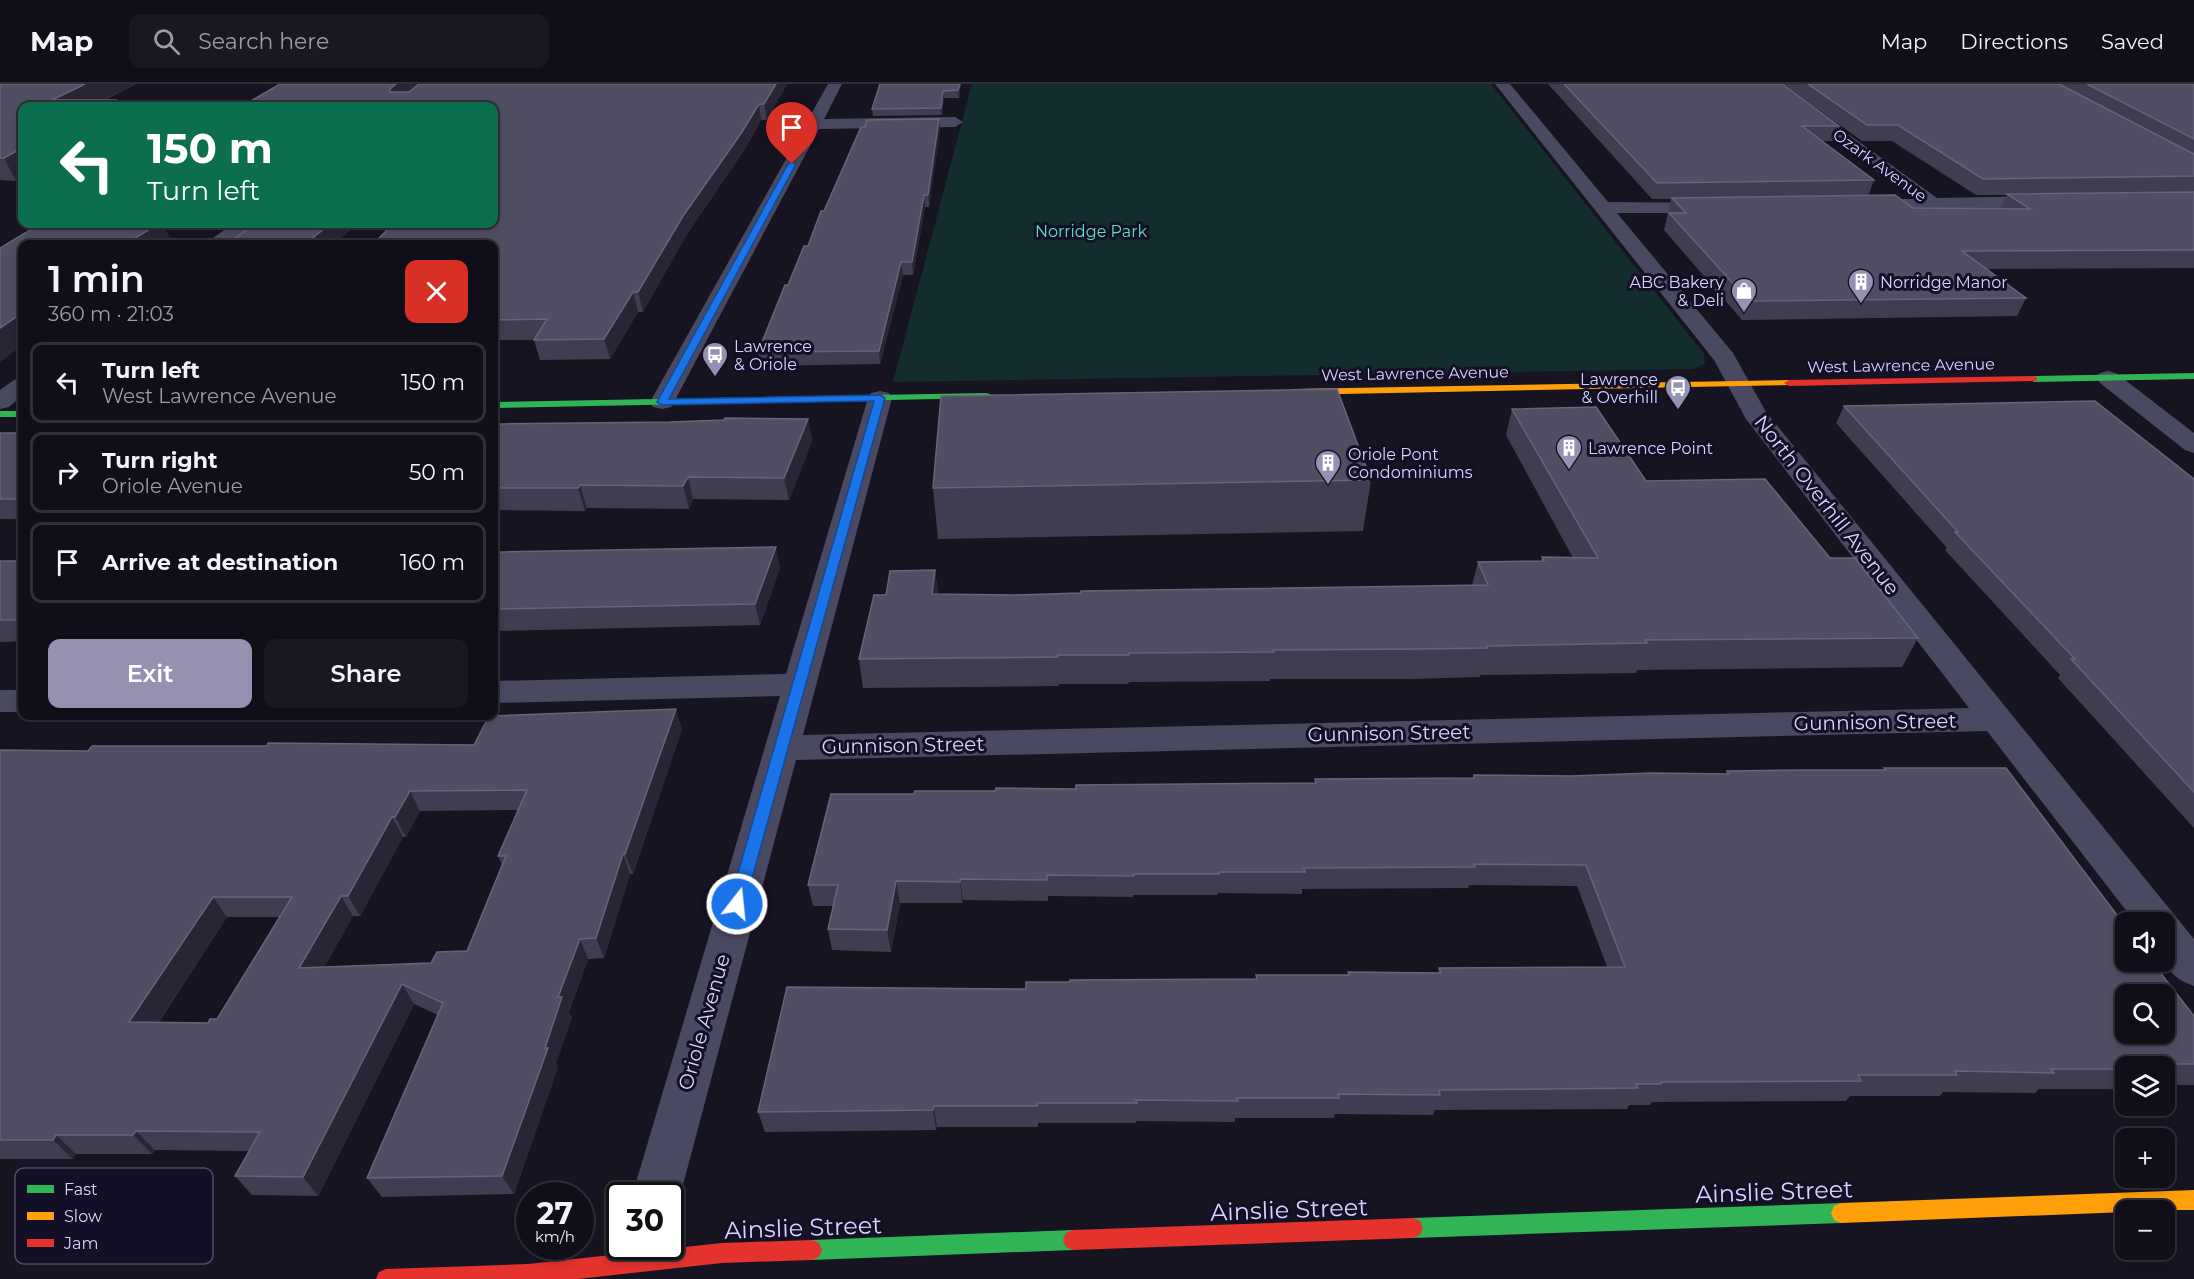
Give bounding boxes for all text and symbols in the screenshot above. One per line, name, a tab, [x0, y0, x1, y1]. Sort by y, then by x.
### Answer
search box	[129, 14, 549, 68]
text: Map	[30, 24, 93, 58]
icon: search	[150, 25, 183, 58]
text: Search here	[198, 28, 329, 55]
text: Map	[1881, 29, 1927, 54]
text: Directions	[1960, 29, 2068, 54]
text: Saved	[2101, 29, 2164, 54]
pin	[766, 102, 817, 164]
icon: arrive	[775, 111, 808, 144]
text: 150 m	[147, 122, 273, 174]
street label: Ozark Avenue	[1829, 125, 1930, 206]
icon: left	[48, 126, 126, 204]
text: Turn left	[147, 174, 260, 207]
park label: Norridge Park	[1035, 222, 1147, 241]
text: 1 min	[48, 257, 145, 301]
button: close	[405, 260, 468, 323]
building icon: Norridge Manor	[1846, 267, 1876, 305]
place label: ABC Bakery & Deli	[1630, 273, 1724, 310]
place label: Norridge Manor	[1880, 273, 2008, 292]
shop icon: ABC Bakery & Deli	[1729, 276, 1759, 314]
text: 360 m · 21:03	[48, 302, 174, 326]
place label: Lawrence & Oriole	[734, 337, 812, 374]
bus stop icon: Lawrence & Oriole	[700, 340, 730, 378]
street label: West Lawrence Avenue	[1807, 354, 1995, 377]
text: Turn left	[102, 357, 200, 384]
street label: West Lawrence Avenue	[1321, 362, 1509, 385]
icon: left	[51, 366, 84, 399]
text: 150 m	[401, 369, 465, 396]
place label: Lawrence & Overhill	[1580, 370, 1658, 407]
bus stop icon: Lawrence & Overhill	[1663, 373, 1693, 411]
text: West Lawrence Avenue	[102, 384, 337, 408]
street label: North Overhill Avenue	[1749, 410, 1905, 600]
building icon: Lawrence Point	[1554, 433, 1584, 471]
place label: Lawrence Point	[1588, 439, 1714, 458]
place label: Oriole Pont Condominiums	[1348, 445, 1473, 482]
text: Turn right	[102, 447, 217, 474]
building icon: Oriole Pont Condominiums	[1313, 448, 1343, 486]
icon: right	[51, 456, 84, 489]
text: 50 m	[409, 459, 465, 486]
text: Oriole Avenue	[102, 474, 243, 498]
icon: arrive	[51, 546, 84, 579]
text: Arrive at destination	[102, 549, 338, 576]
text: 160 m	[400, 549, 465, 576]
button: Exit	[48, 639, 252, 708]
button: Share	[264, 639, 468, 708]
street label: Gunnison Street	[1793, 709, 1957, 735]
street label: Gunnison Street	[1307, 720, 1471, 746]
street label: Gunnison Street	[821, 732, 985, 758]
position arrow	[705, 872, 769, 936]
map controls	[2115, 912, 2175, 1260]
button: sound	[2115, 912, 2175, 972]
street label: Oriole Avenue	[673, 951, 735, 1093]
button: search	[2115, 984, 2175, 1044]
button: layers	[2115, 1056, 2175, 1116]
button: +	[2115, 1128, 2175, 1188]
legend	[15, 1168, 213, 1264]
street label: Ainslie Street	[1695, 1174, 1854, 1209]
text: Fast	[64, 1180, 98, 1199]
speed limit sign: 30	[606, 1182, 684, 1260]
street label: Ainslie Street	[1210, 1192, 1369, 1227]
text: 27	[537, 1195, 573, 1232]
button: −	[2115, 1200, 2175, 1260]
text: Slow	[64, 1207, 102, 1226]
street label: Ainslie Street	[724, 1210, 883, 1245]
text: km/h	[535, 1227, 575, 1246]
text: Jam	[63, 1234, 98, 1253]

